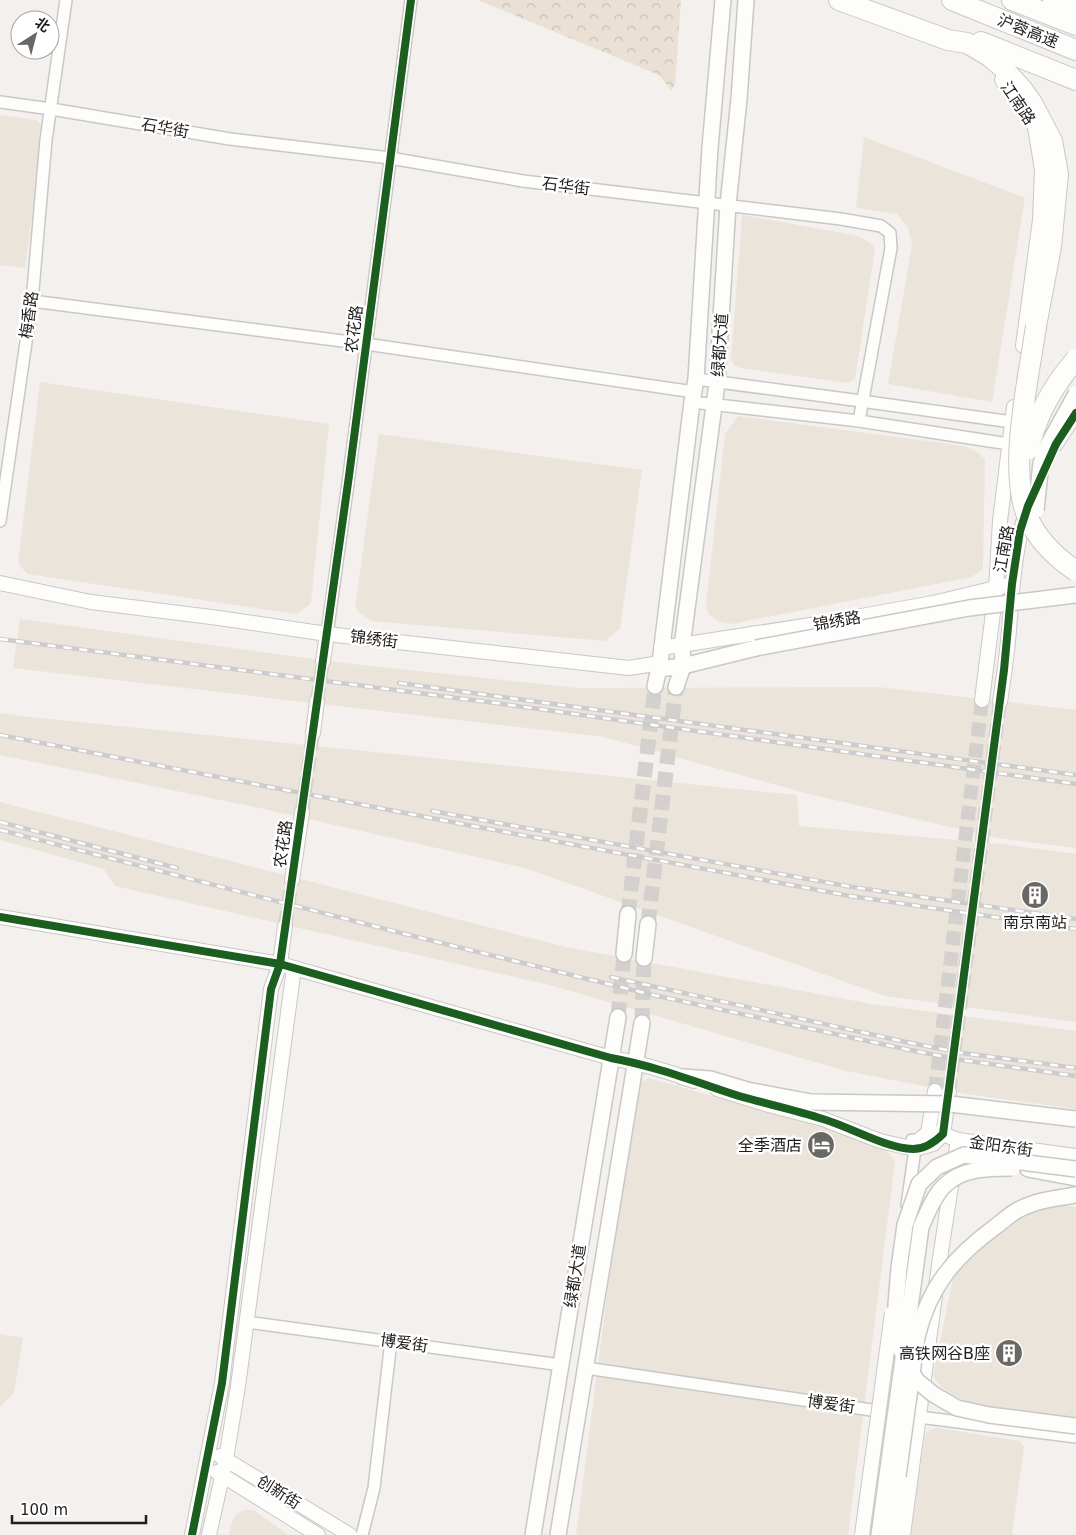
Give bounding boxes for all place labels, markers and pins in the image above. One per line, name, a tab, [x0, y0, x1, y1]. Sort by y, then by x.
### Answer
building icon: 南京南站	[1020, 880, 1050, 910]
place label: 南京南站	[1003, 913, 1067, 932]
hotel icon: 全季酒店	[806, 1130, 836, 1160]
place label: 全季酒店	[738, 1136, 802, 1155]
building icon: 高铁网谷B座	[994, 1338, 1024, 1368]
place label: 高铁网谷B座	[899, 1344, 990, 1363]

